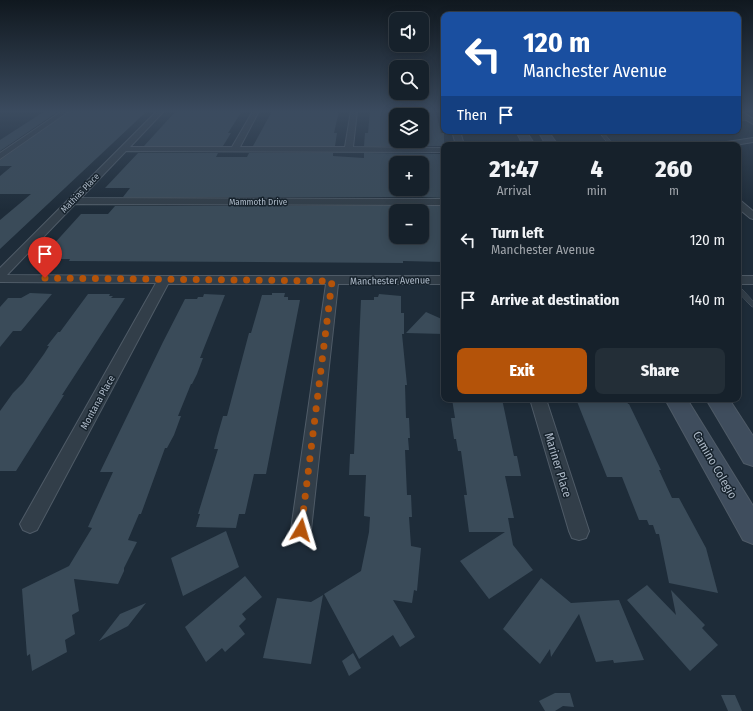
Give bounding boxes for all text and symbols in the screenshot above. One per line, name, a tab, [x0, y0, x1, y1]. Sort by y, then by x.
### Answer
map controls	[389, 12, 429, 244]
button: sound	[389, 12, 429, 52]
text: 120 m	[523, 26, 590, 59]
icon: left	[457, 28, 509, 80]
button: search	[389, 60, 429, 100]
text: Manchester Avenue	[523, 60, 667, 82]
icon: arrive	[495, 104, 517, 126]
text: Then	[457, 106, 487, 124]
button: layers	[389, 108, 429, 148]
text: 21:47	[489, 155, 539, 183]
text: 4	[591, 155, 603, 183]
text: 260	[655, 155, 693, 183]
button: +	[389, 156, 429, 196]
street label: Mathias Place	[59, 171, 102, 215]
text: Arrival	[497, 183, 531, 198]
text: min	[587, 183, 607, 198]
text: m	[669, 183, 679, 198]
street label: Mammoth Drive	[229, 197, 288, 207]
button: −	[389, 204, 429, 244]
text: Turn left	[491, 224, 544, 242]
icon: left	[457, 229, 479, 251]
text: 120 m	[690, 231, 725, 249]
pin	[28, 237, 62, 278]
text: Manchester Avenue	[491, 242, 595, 257]
icon: arrive	[34, 243, 56, 265]
street label: Manchester Avenue	[350, 274, 430, 288]
icon: arrive	[457, 289, 479, 311]
text: Arrive at destination	[491, 291, 619, 309]
text: 140 m	[689, 291, 725, 309]
button: Exit	[457, 348, 587, 394]
button: Share	[595, 348, 725, 394]
street label: Montana Place	[78, 373, 118, 432]
street label: Camino Colegio	[690, 429, 740, 501]
street label: Mariner Place	[542, 431, 574, 499]
position arrow	[280, 509, 322, 551]

